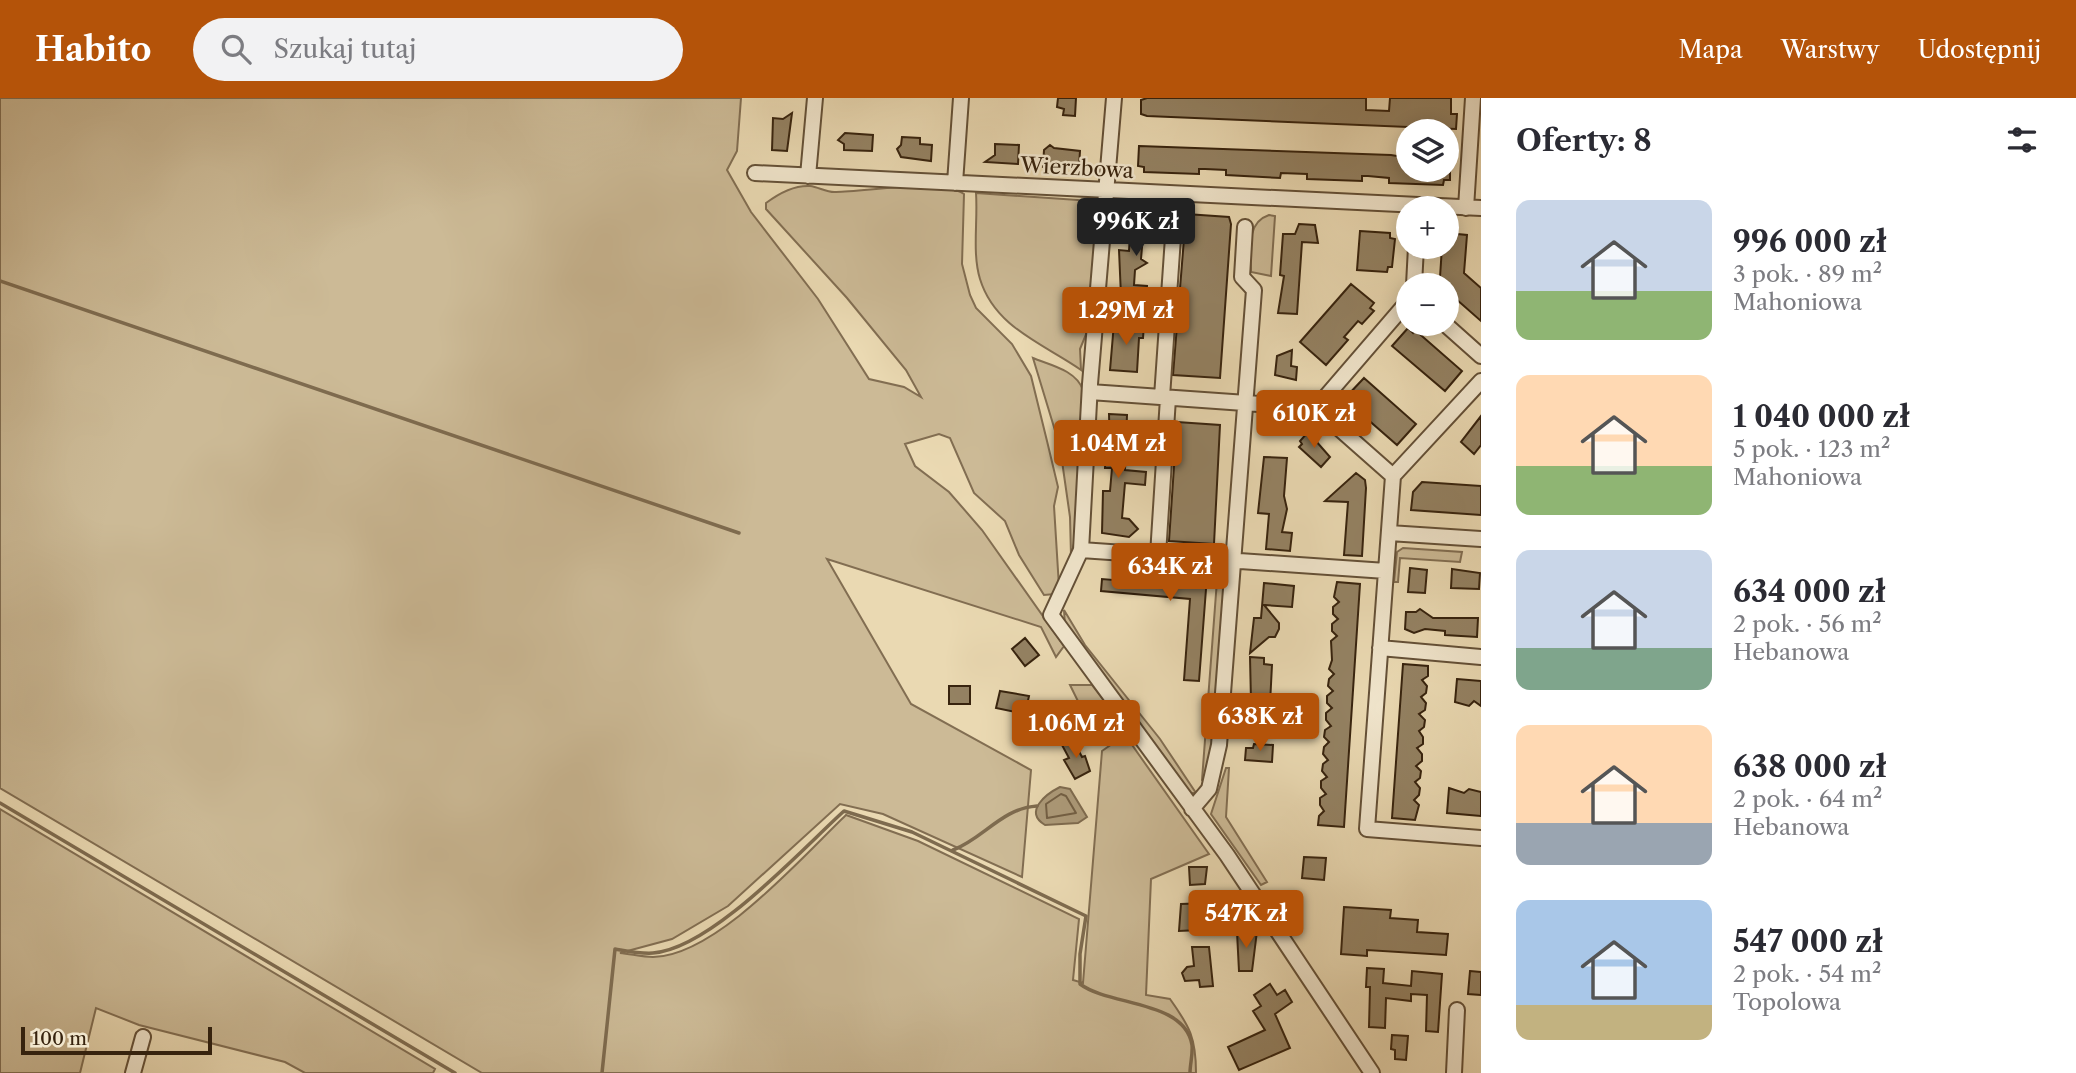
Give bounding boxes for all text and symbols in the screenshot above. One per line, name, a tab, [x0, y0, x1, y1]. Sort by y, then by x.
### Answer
search box	[193, 18, 683, 81]
text: Habito	[35, 29, 151, 70]
icon: search	[217, 30, 255, 68]
text: Szukaj tutaj	[273, 33, 416, 65]
text: Mapa	[1679, 35, 1743, 64]
text: Warstwy	[1781, 35, 1880, 64]
text: Udostępnij	[1918, 35, 2041, 64]
map controls	[1396, 119, 1459, 336]
button: layers	[1396, 119, 1459, 182]
icon: filters	[2003, 121, 2041, 159]
text: Oferty: 8	[1516, 122, 1652, 159]
street label: Wierzbowa	[1019, 152, 1135, 183]
button: +	[1396, 196, 1459, 259]
pin: 996K zł	[1071, 198, 1201, 258]
text: 996K zł	[1093, 207, 1179, 235]
text: 996 000 zł	[1733, 223, 1887, 260]
icon: home	[1572, 228, 1656, 312]
text: 3 pok. · 89 m²	[1733, 260, 1882, 288]
button: −	[1396, 273, 1459, 336]
pin: 1.29M zł	[1054, 288, 1198, 347]
text: Mahoniowa	[1733, 288, 1862, 316]
text: 1.29M zł	[1078, 296, 1174, 324]
pin: 610K zł	[1249, 390, 1379, 450]
text: 1 040 000 zł	[1733, 398, 1910, 435]
text: 610K zł	[1272, 399, 1356, 427]
icon: home	[1572, 403, 1656, 487]
pin: 1.04M zł	[1046, 420, 1190, 480]
text: 1.04M zł	[1070, 429, 1166, 457]
text: 5 pok. · 123 m²	[1733, 435, 1890, 463]
text: Mahoniowa	[1733, 463, 1862, 491]
pin: 634K zł	[1105, 544, 1235, 603]
text: 634K zł	[1127, 552, 1213, 580]
text: 634 000 zł	[1733, 573, 1886, 610]
icon: home	[1572, 578, 1656, 662]
text: 2 pok. · 56 m²	[1733, 610, 1882, 638]
text: Hebanowa	[1733, 638, 1849, 666]
pin: 638K zł	[1195, 694, 1325, 753]
pin: 1.06M zł	[1004, 700, 1148, 760]
text: 638K zł	[1217, 702, 1303, 730]
text: 1.06M zł	[1028, 709, 1124, 737]
text: 638 000 zł	[1733, 748, 1886, 785]
icon: home	[1572, 753, 1656, 837]
text: 2 pok. · 64 m²	[1733, 785, 1882, 813]
text: Hebanowa	[1733, 813, 1849, 841]
pin: 547K zł	[1181, 890, 1311, 950]
text: 547K zł	[1204, 899, 1288, 927]
text: 547 000 zł	[1733, 923, 1883, 960]
icon: home	[1572, 928, 1656, 1012]
text: 2 pok. · 54 m²	[1733, 960, 1881, 988]
text: Topolowa	[1733, 988, 1841, 1016]
scale bar	[21, 1024, 212, 1056]
text: 100 m	[32, 1027, 87, 1050]

